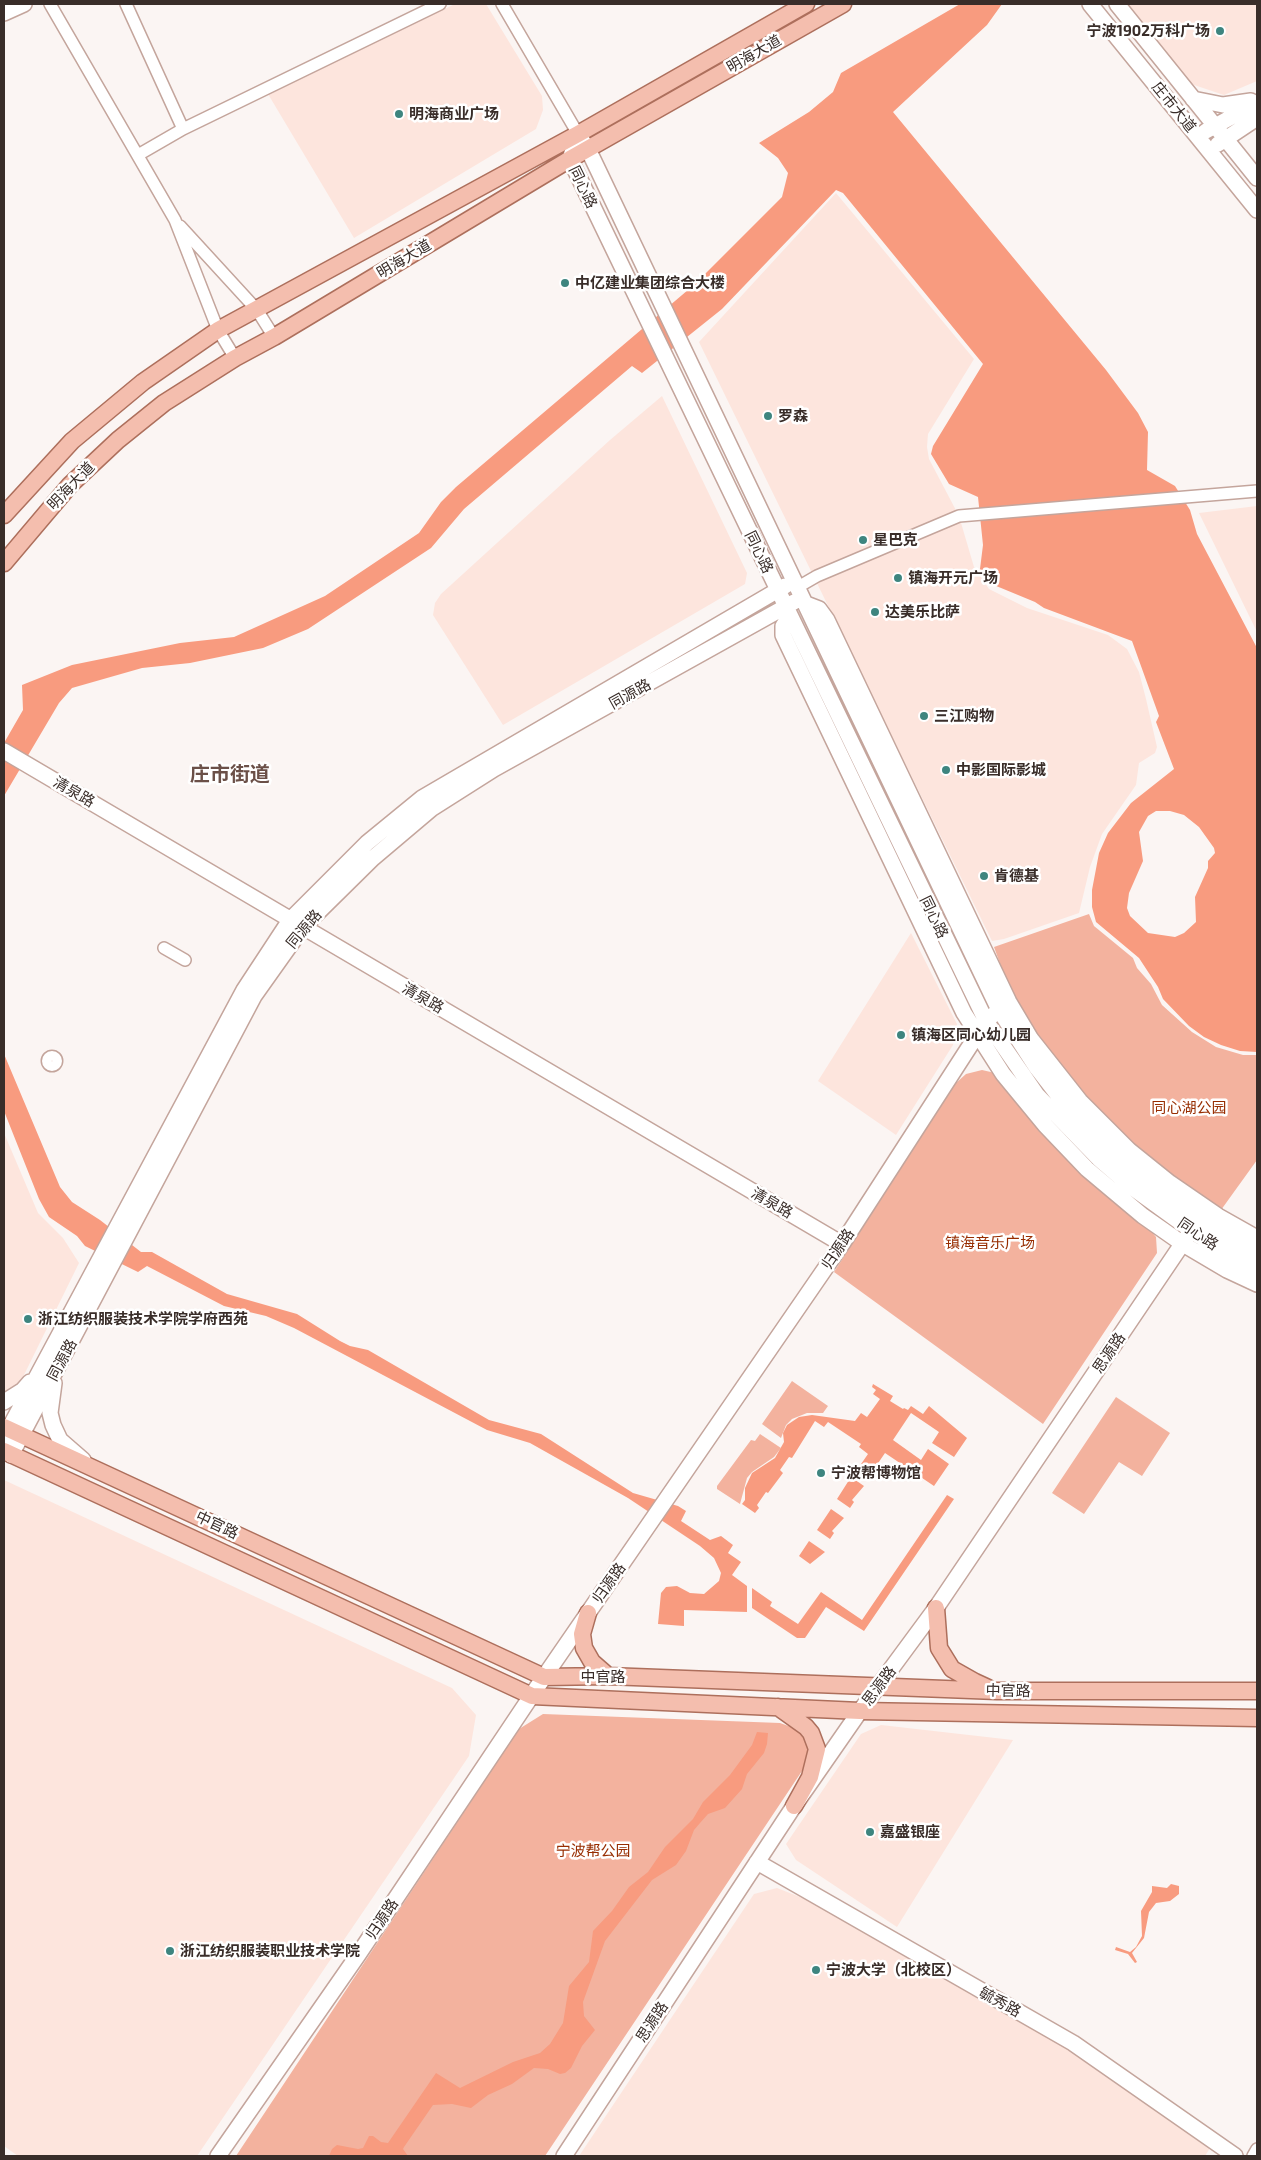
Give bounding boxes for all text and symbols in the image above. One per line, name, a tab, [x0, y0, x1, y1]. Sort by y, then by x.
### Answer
place label: 宁波1902万科广场	[1086, 22, 1210, 40]
marker: 宁波1902万科广场	[1214, 25, 1226, 37]
street label: 明海大道	[724, 31, 784, 77]
street label: 庄市大道	[1148, 78, 1200, 136]
place label: 明海商业广场	[409, 105, 499, 123]
marker: 明海商业广场	[393, 108, 405, 120]
street label: 同心路	[565, 163, 601, 211]
street label: 明海大道	[374, 236, 434, 282]
place label: 中亿建业集团综合大楼	[575, 274, 725, 292]
marker: 中亿建业集团综合大楼	[559, 277, 571, 289]
place label: 罗森	[778, 407, 808, 425]
marker: 罗森	[762, 410, 774, 422]
street label: 明海大道	[44, 458, 98, 514]
street label: 同心路	[741, 528, 777, 576]
place label: 星巴克	[873, 531, 918, 549]
marker: 星巴克	[857, 534, 869, 546]
place label: 镇海开元广场	[908, 569, 998, 587]
marker: 镇海开元广场	[892, 572, 904, 584]
place label: 达美乐比萨	[885, 603, 960, 621]
marker: 达美乐比萨	[869, 606, 881, 618]
street label: 同源路	[606, 675, 654, 713]
place label: 三江购物	[934, 707, 994, 725]
marker: 三江购物	[918, 710, 930, 722]
place label: 中影国际影城	[956, 761, 1046, 779]
district label: 庄市街道	[190, 762, 270, 786]
marker: 中影国际影城	[940, 764, 952, 776]
street label: 清泉路	[50, 773, 98, 811]
place label: 肯德基	[994, 867, 1039, 885]
marker: 肯德基	[978, 870, 990, 882]
street label: 同心路	[916, 893, 952, 941]
street label: 同源路	[283, 906, 325, 952]
street label: 清泉路	[399, 979, 447, 1017]
place label: 镇海区同心幼儿园	[911, 1026, 1031, 1044]
marker: 镇海区同心幼儿园	[895, 1029, 907, 1041]
park label: 同心湖公园	[1152, 1099, 1226, 1117]
street label: 清泉路	[748, 1184, 796, 1222]
street label: 同心路	[1174, 1214, 1222, 1254]
street label: 归源路	[818, 1225, 858, 1273]
park label: 镇海音乐广场	[945, 1234, 1035, 1252]
place label: 浙江纺织服装技术学院学府西苑	[38, 1310, 248, 1328]
marker: 浙江纺织服装技术学院学府西苑	[22, 1313, 34, 1325]
street label: 思源路	[1089, 1329, 1129, 1377]
street label: 同源路	[43, 1336, 81, 1384]
place label: 宁波帮博物馆	[831, 1464, 921, 1482]
marker: 宁波帮博物馆	[815, 1467, 827, 1479]
street label: 中官路	[193, 1507, 241, 1543]
street label: 归源路	[589, 1559, 629, 1607]
street label: 思源路	[858, 1663, 900, 1709]
street label: 中官路	[581, 1668, 625, 1686]
street label: 中官路	[985, 1682, 1031, 1700]
place label: 嘉盛银座	[880, 1823, 940, 1841]
marker: 嘉盛银座	[864, 1826, 876, 1838]
park label: 宁波帮公园	[556, 1842, 630, 1860]
street label: 归源路	[362, 1895, 402, 1943]
place label: 浙江纺织服装职业技术学院	[180, 1942, 360, 1960]
marker: 浙江纺织服装职业技术学院	[164, 1945, 176, 1957]
place label: 宁波大学（北校区）	[826, 1961, 961, 1979]
marker: 宁波大学（北校区）	[810, 1964, 822, 1976]
street label: 毓秀路	[976, 1983, 1024, 2021]
street label: 思源路	[632, 1998, 672, 2046]

